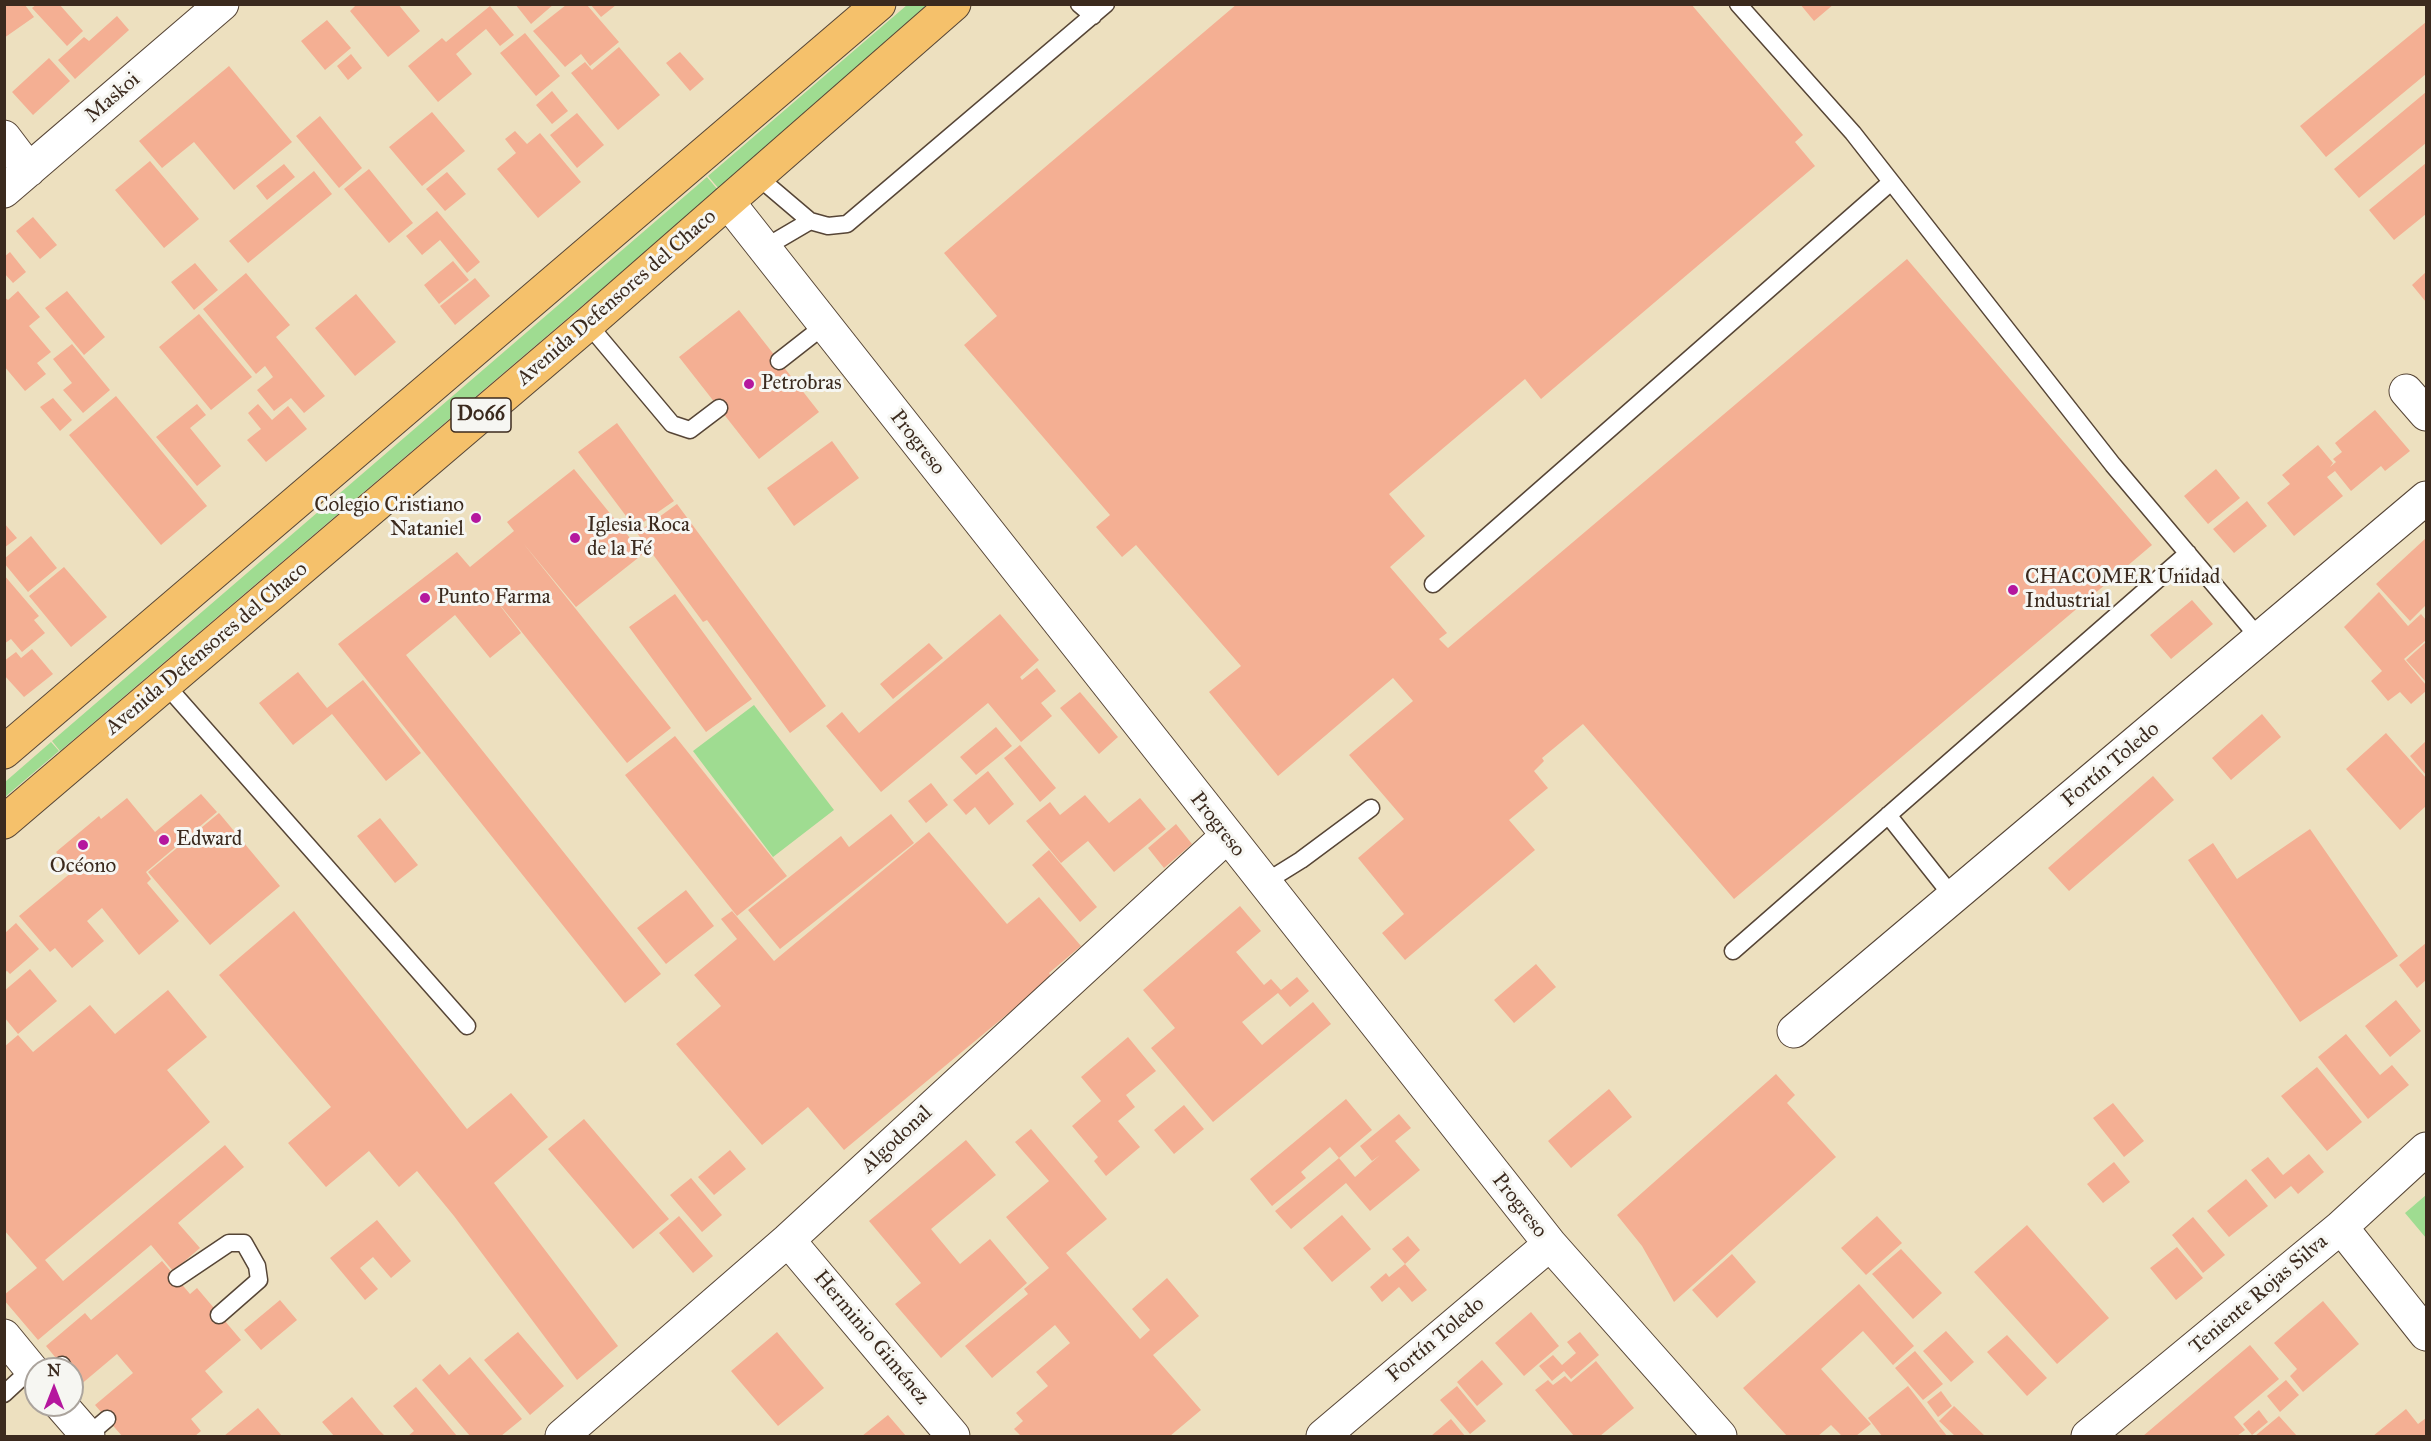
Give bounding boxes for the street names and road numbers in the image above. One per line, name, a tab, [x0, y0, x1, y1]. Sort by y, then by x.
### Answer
street label: Maskoi	[81, 67, 145, 129]
street label: Avenida Defensores del Chaco	[512, 204, 722, 392]
road number: D066	[451, 398, 511, 432]
street label: Progreso	[884, 406, 950, 480]
street label: Avenida Defensores del Chaco	[101, 557, 313, 741]
street label: Fortín Toledo	[2057, 717, 2165, 813]
street label: Progreso	[1184, 788, 1250, 862]
street label: Algodonal	[856, 1101, 938, 1179]
street label: Progreso	[1486, 1169, 1552, 1243]
street label: Teniente Rojas Silva	[2185, 1230, 2333, 1360]
street label: Herminio Giménez	[808, 1266, 934, 1410]
street label: Fortín Toledo	[1382, 1292, 1490, 1388]

